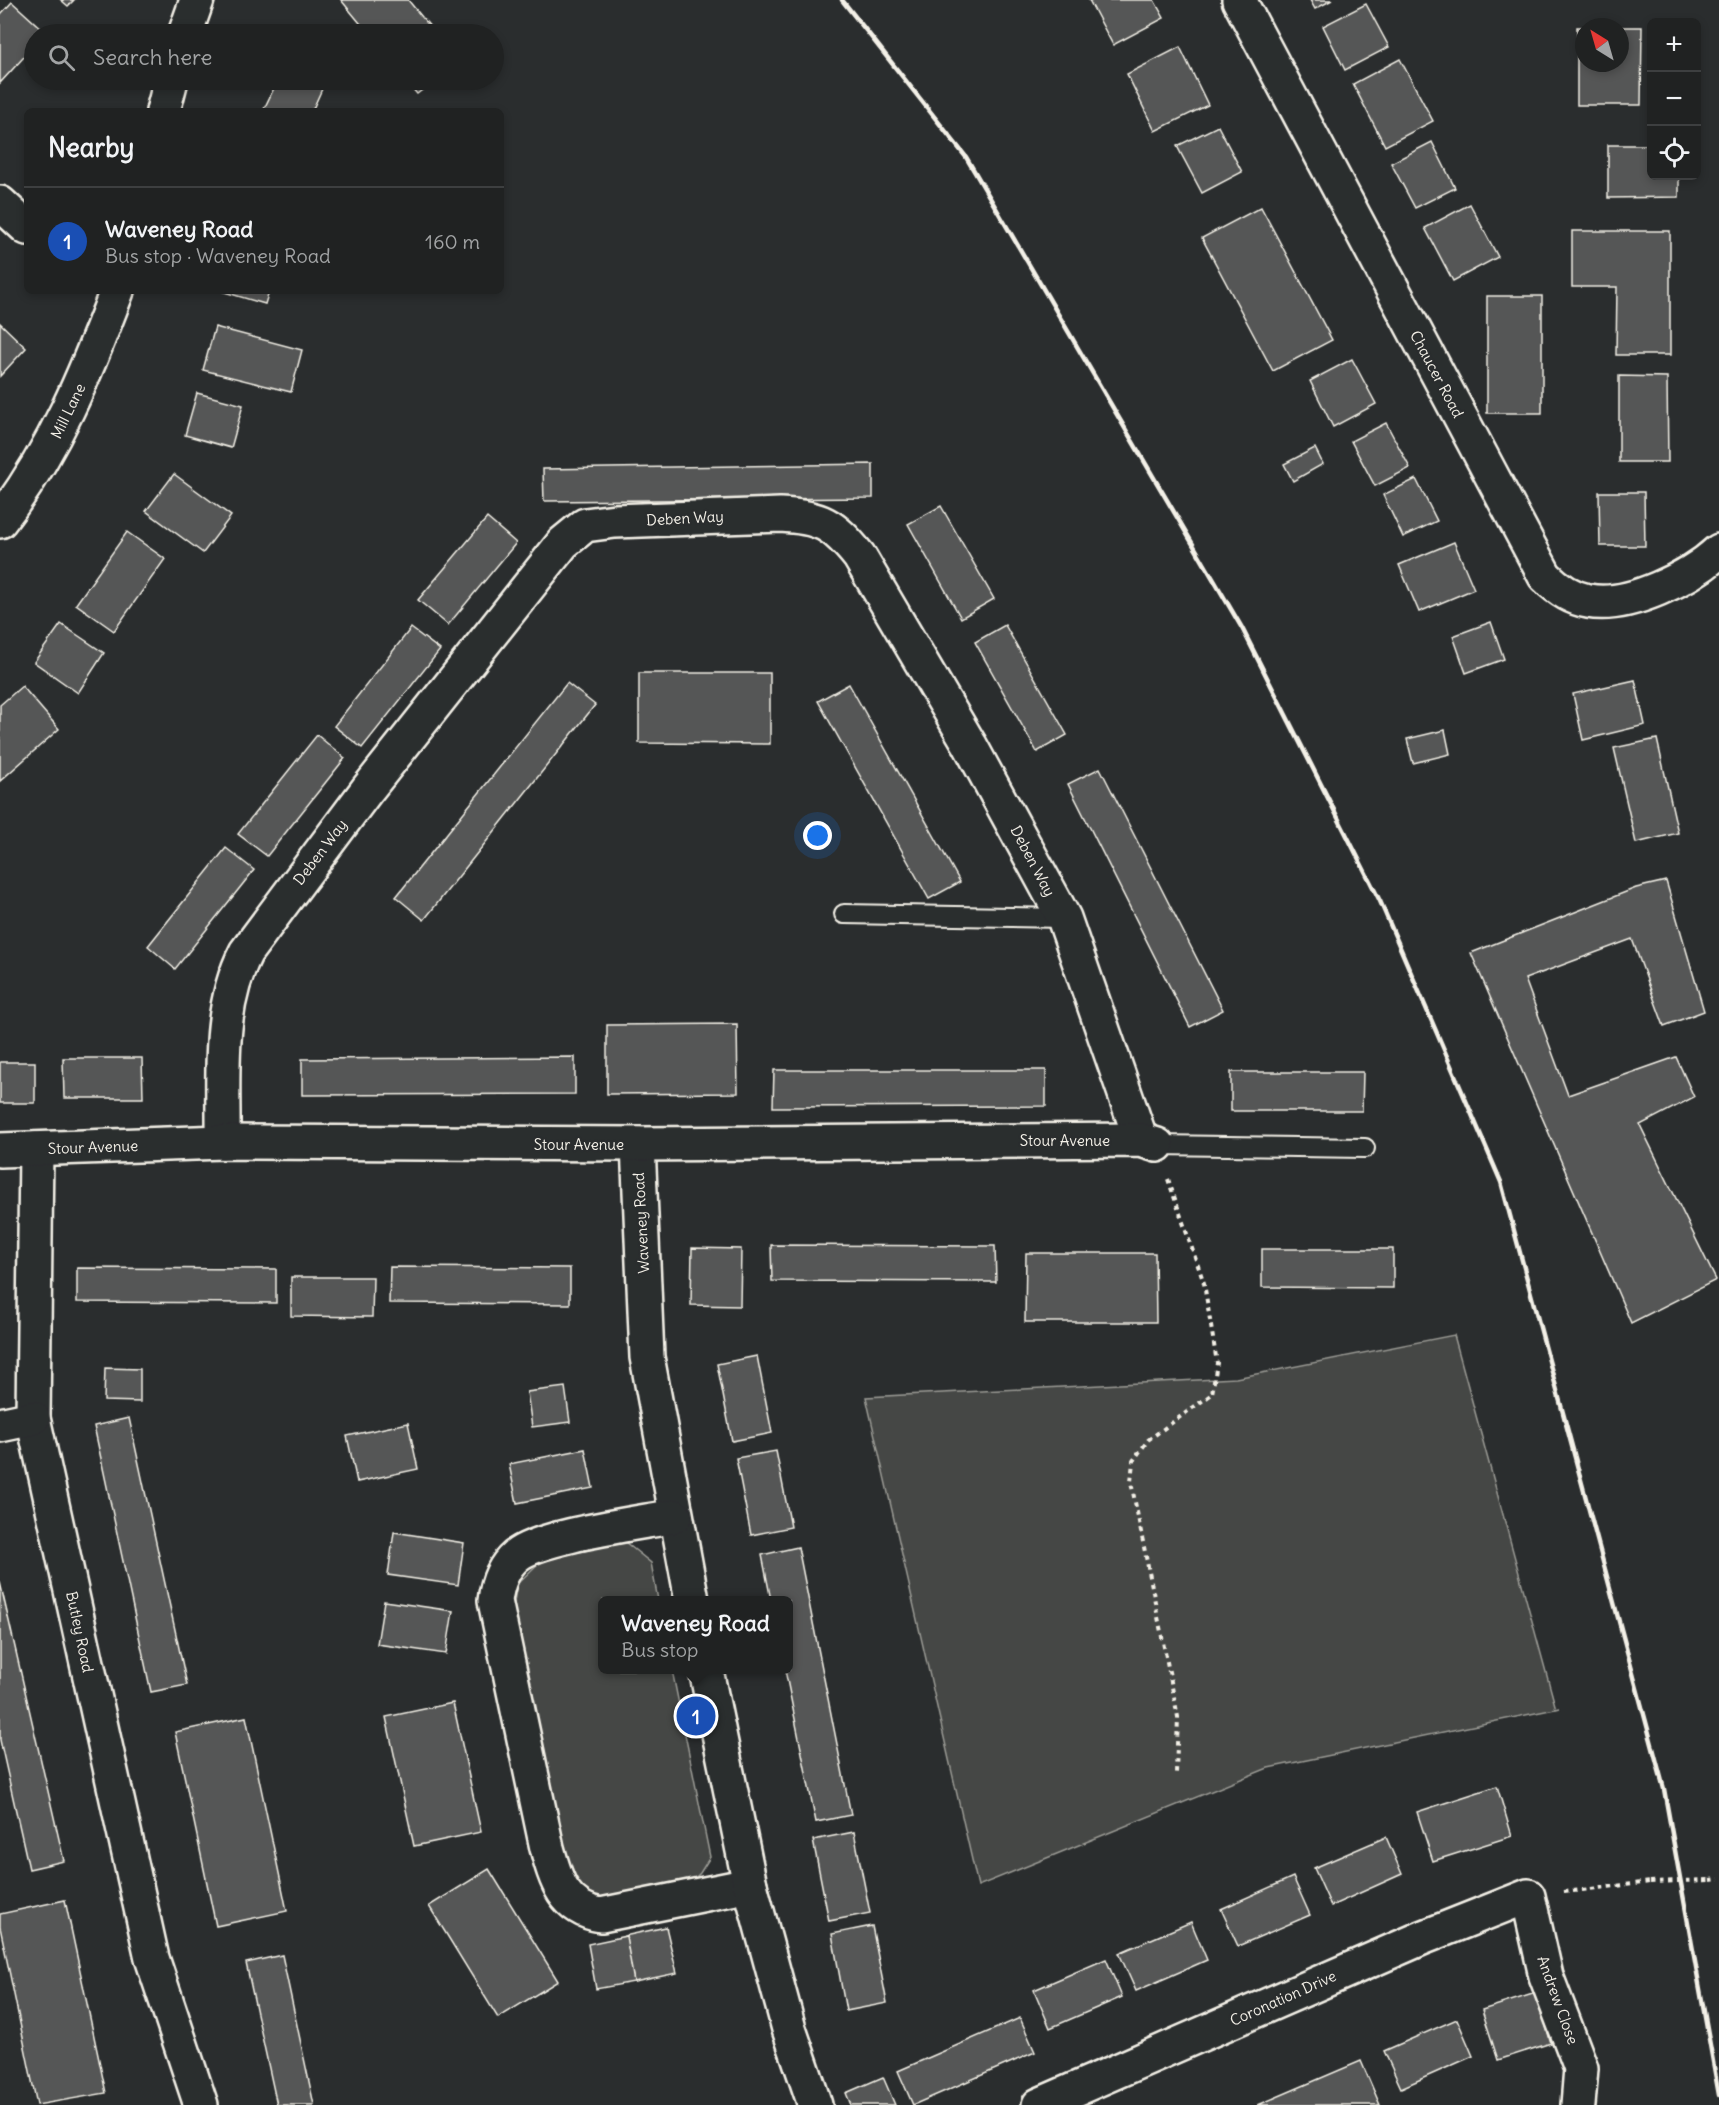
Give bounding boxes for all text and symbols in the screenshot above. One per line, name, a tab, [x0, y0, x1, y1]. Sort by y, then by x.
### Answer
north arrow	[1575, 18, 1629, 72]
map controls	[1647, 18, 1701, 180]
button: +	[1647, 18, 1701, 72]
search box	[24, 24, 504, 90]
icon: search	[45, 41, 78, 74]
text: Search here	[93, 43, 212, 71]
button: −	[1647, 72, 1701, 126]
button: locate	[1647, 126, 1701, 180]
text: Nearby	[48, 131, 134, 164]
text: Waveney Road	[105, 215, 253, 243]
text: 1	[64, 229, 71, 254]
text: 160 m	[425, 229, 480, 254]
text: Bus stop · Waveney Road	[105, 243, 331, 268]
street label: Chaucer Road	[1406, 327, 1468, 421]
street label: Mill Lane	[46, 380, 90, 442]
street label: Deben Way	[646, 506, 724, 530]
street label: Deben Way	[289, 815, 351, 889]
your location	[803, 821, 832, 850]
street label: Deben Way	[1006, 822, 1060, 900]
street label: Stour Avenue	[1020, 1131, 1110, 1150]
street label: Stour Avenue	[534, 1135, 624, 1154]
street label: Stour Avenue	[48, 1136, 138, 1158]
street label: Waveney Road	[629, 1172, 653, 1274]
street label: Butley Road	[62, 1590, 98, 1674]
popup	[598, 1596, 793, 1674]
text: Waveney Road	[621, 1609, 770, 1637]
text: Bus stop	[621, 1637, 698, 1662]
pin: 1	[676, 1694, 716, 1738]
street label: Andrew Close	[1533, 1953, 1583, 2047]
street label: Coronation Drive	[1227, 1966, 1339, 2030]

